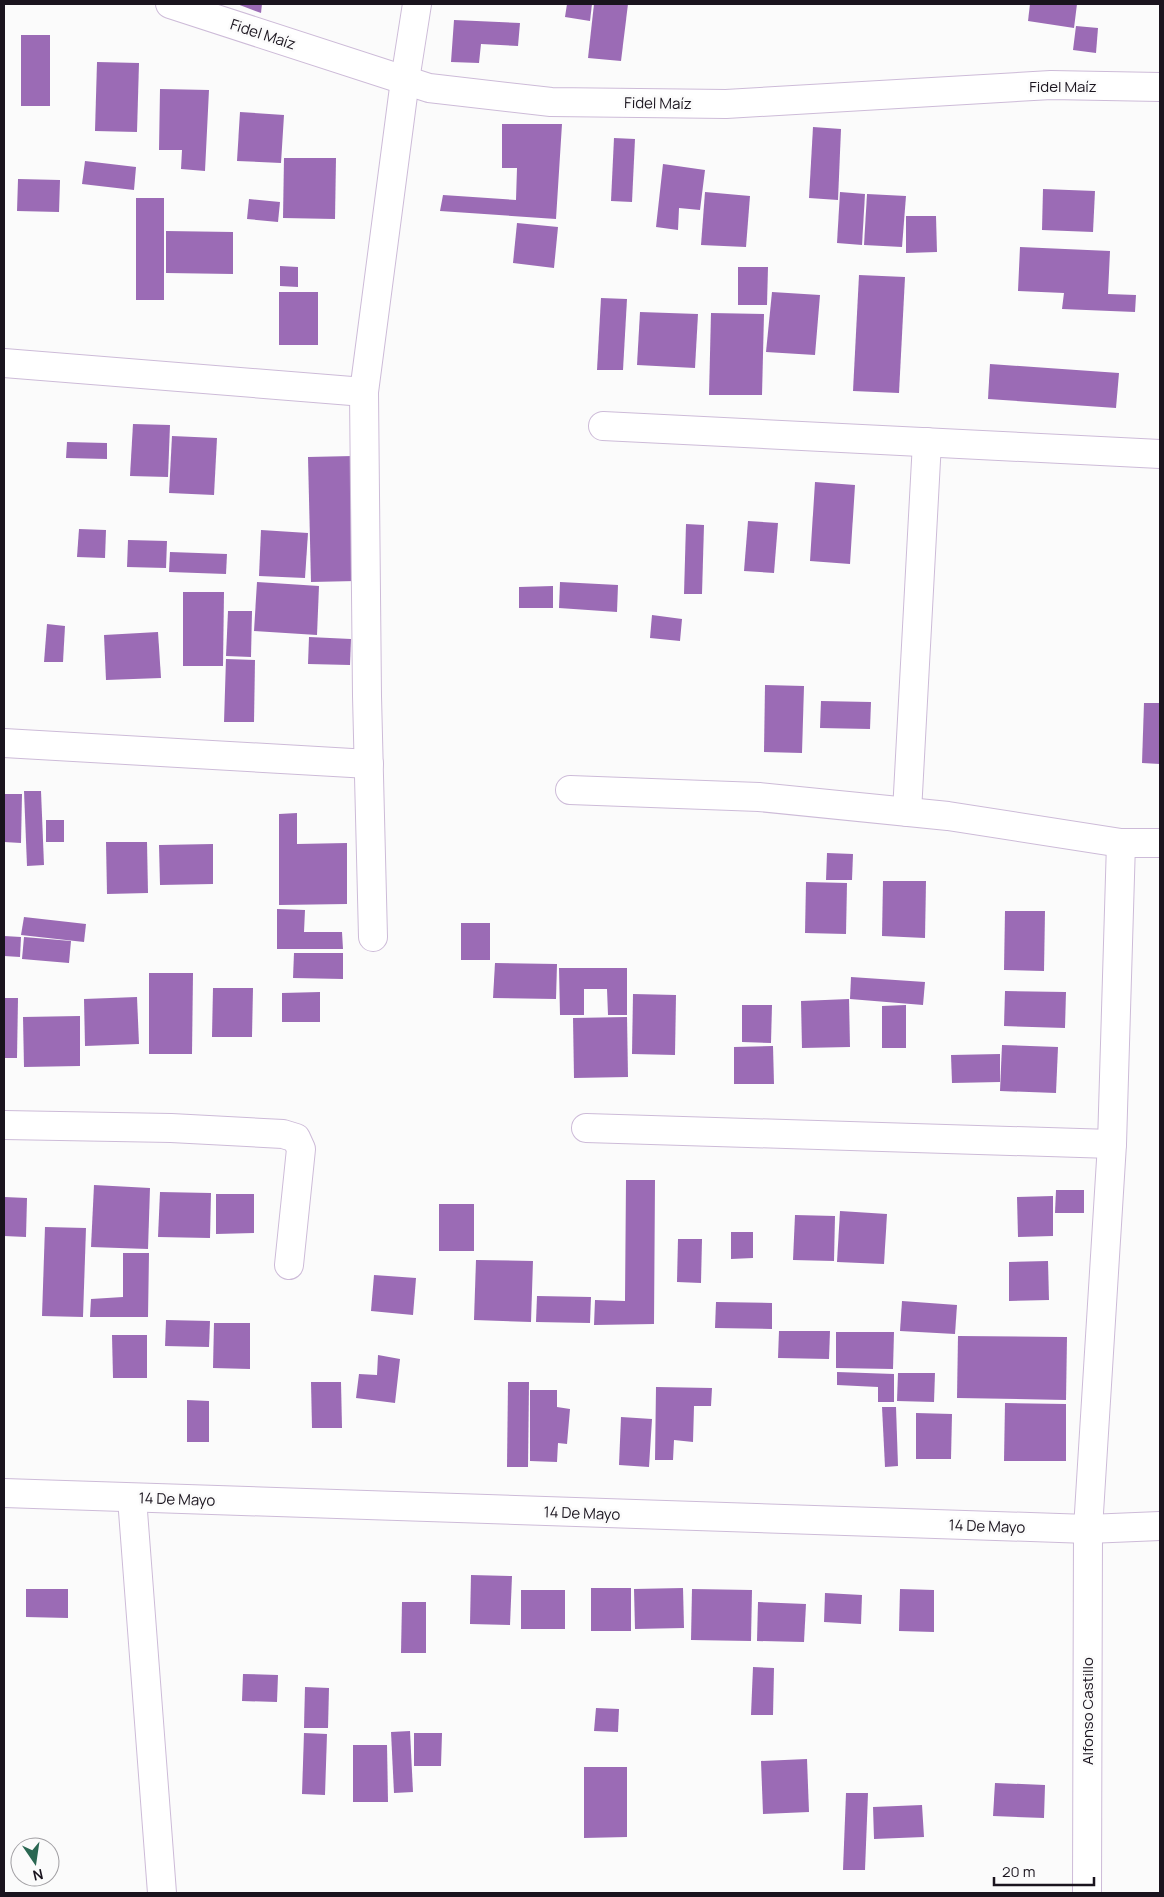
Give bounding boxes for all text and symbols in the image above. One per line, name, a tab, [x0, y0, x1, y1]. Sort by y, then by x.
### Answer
street label: Fidel Maíz	[228, 14, 298, 54]
street label: Fidel Maíz	[1029, 76, 1097, 97]
street label: Fidel Maíz	[624, 92, 692, 114]
street label: 14 De Mayo	[138, 1487, 216, 1511]
street label: 14 De Mayo	[543, 1501, 621, 1525]
street label: 14 De Mayo	[948, 1514, 1026, 1538]
street label: Alfonso Castillo	[1077, 1657, 1098, 1765]
north arrow	[10, 1837, 60, 1887]
scale bar	[994, 1854, 1094, 1886]
text: 20 m	[1002, 1861, 1035, 1882]
text: N	[31, 1865, 45, 1886]

